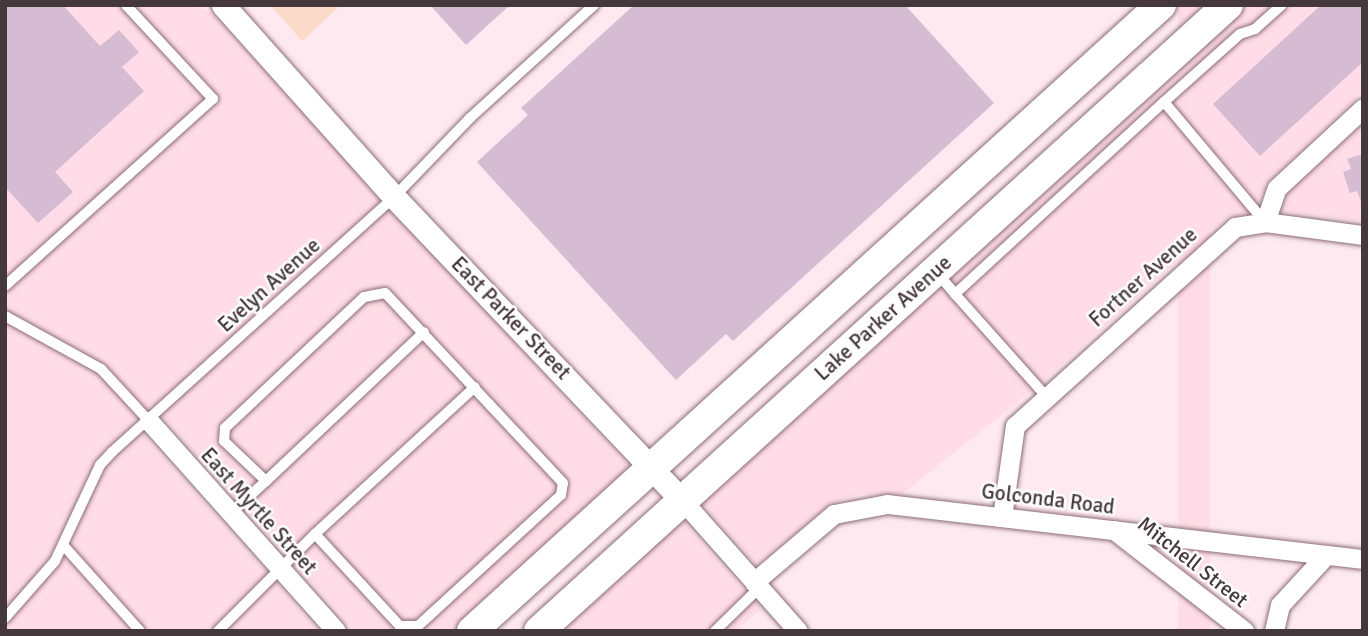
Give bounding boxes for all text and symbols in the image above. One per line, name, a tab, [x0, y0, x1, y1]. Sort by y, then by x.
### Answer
street label: Fortner Avenue	[1084, 222, 1202, 332]
street label: Evelyn Avenue	[213, 233, 325, 337]
street label: Lake Parker Avenue	[809, 250, 957, 386]
street label: East Parker Street	[446, 251, 576, 385]
street label: East Myrtle Street	[196, 443, 322, 579]
street label: Golconda Road	[980, 478, 1116, 520]
street label: Mitchell Street	[1133, 511, 1253, 613]

